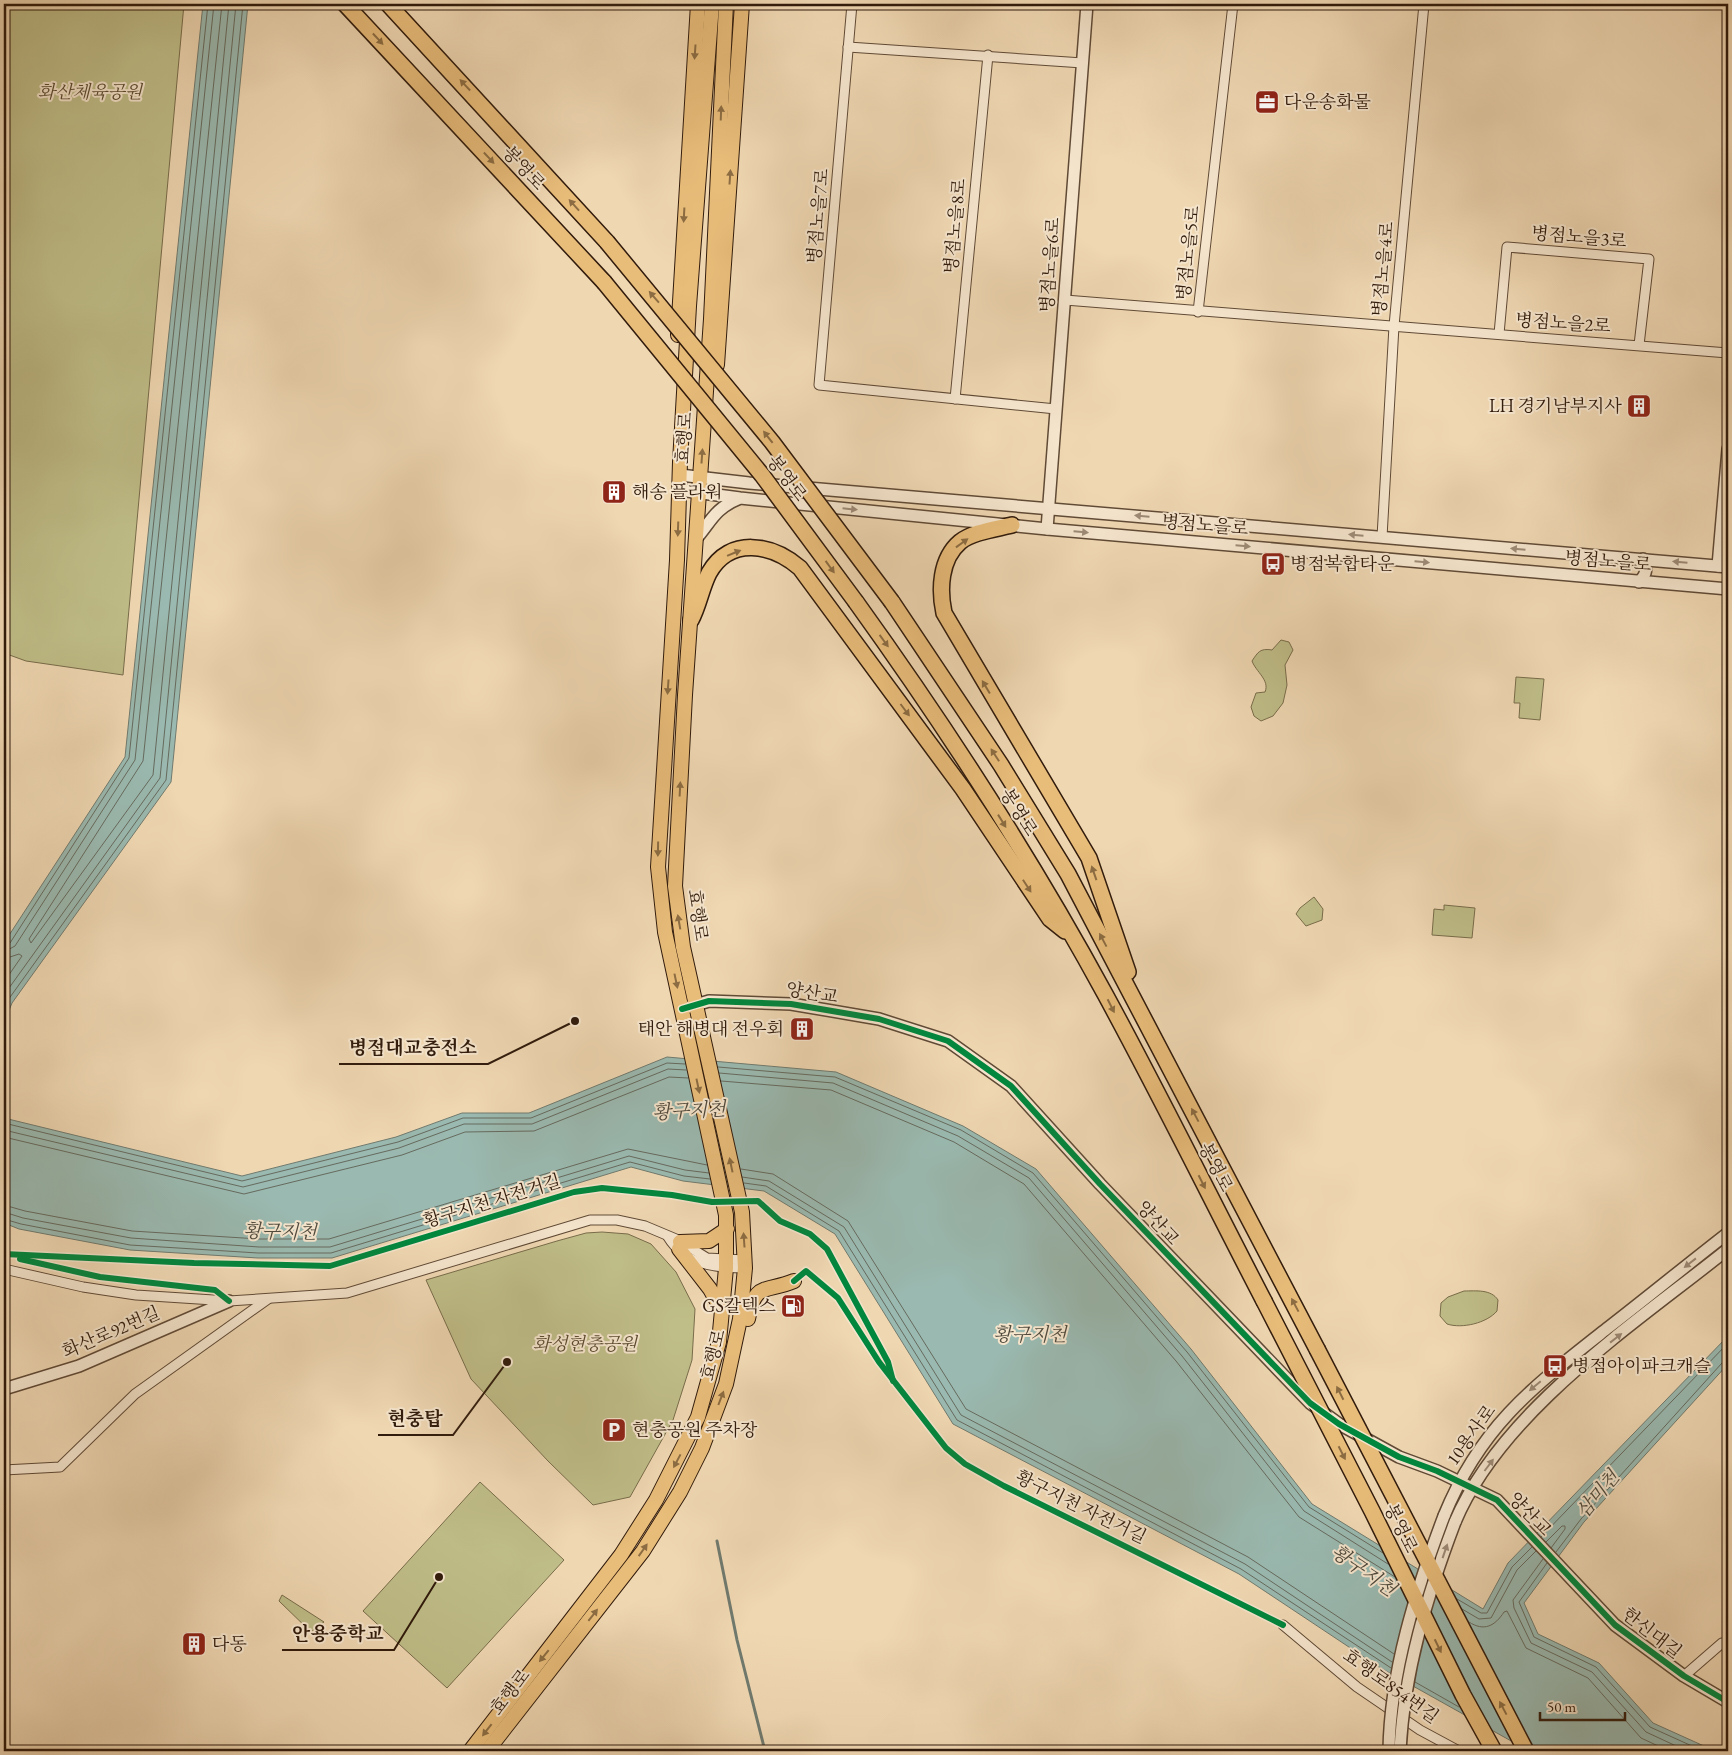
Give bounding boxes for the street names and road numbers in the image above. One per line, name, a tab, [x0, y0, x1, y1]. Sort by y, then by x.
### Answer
street label: 봉영로	[498, 141, 551, 195]
street label: 병점노을7로	[802, 167, 833, 265]
street label: 병점노을8로	[939, 177, 970, 275]
street label: 병점노을5로	[1171, 204, 1204, 302]
street label: 병점노을6로	[1035, 216, 1064, 313]
street label: 병점노을4로	[1367, 220, 1398, 318]
street label: 병점노을3로	[1530, 221, 1628, 252]
street label: 병점노을2로	[1515, 308, 1612, 337]
street label: 효행로	[670, 411, 697, 465]
street label: 봉영로	[763, 450, 812, 505]
street label: 병점노을로	[1161, 509, 1249, 540]
street label: 병점노을로	[1564, 545, 1652, 576]
street label: 봉영로	[996, 784, 1043, 840]
street label: 효행로	[683, 887, 714, 942]
street label: 양산교	[785, 977, 840, 1008]
street label: 봉영로	[1194, 1138, 1239, 1195]
street label: 황구지천 자전거길	[420, 1169, 563, 1232]
street label: 양산교	[1132, 1196, 1185, 1250]
street label: 화산로92번길	[58, 1301, 163, 1362]
street label: 효행로	[695, 1327, 730, 1383]
street label: 10용사로	[1441, 1400, 1500, 1470]
street label: 황구지천 자전거길	[1012, 1465, 1150, 1548]
street label: 양산교	[1504, 1487, 1557, 1541]
street label: 봉영로	[1380, 1499, 1423, 1556]
street label: 한신대길	[1618, 1602, 1687, 1663]
street label: 효행로854번길	[1339, 1643, 1444, 1728]
street label: 효행로	[484, 1664, 535, 1719]

